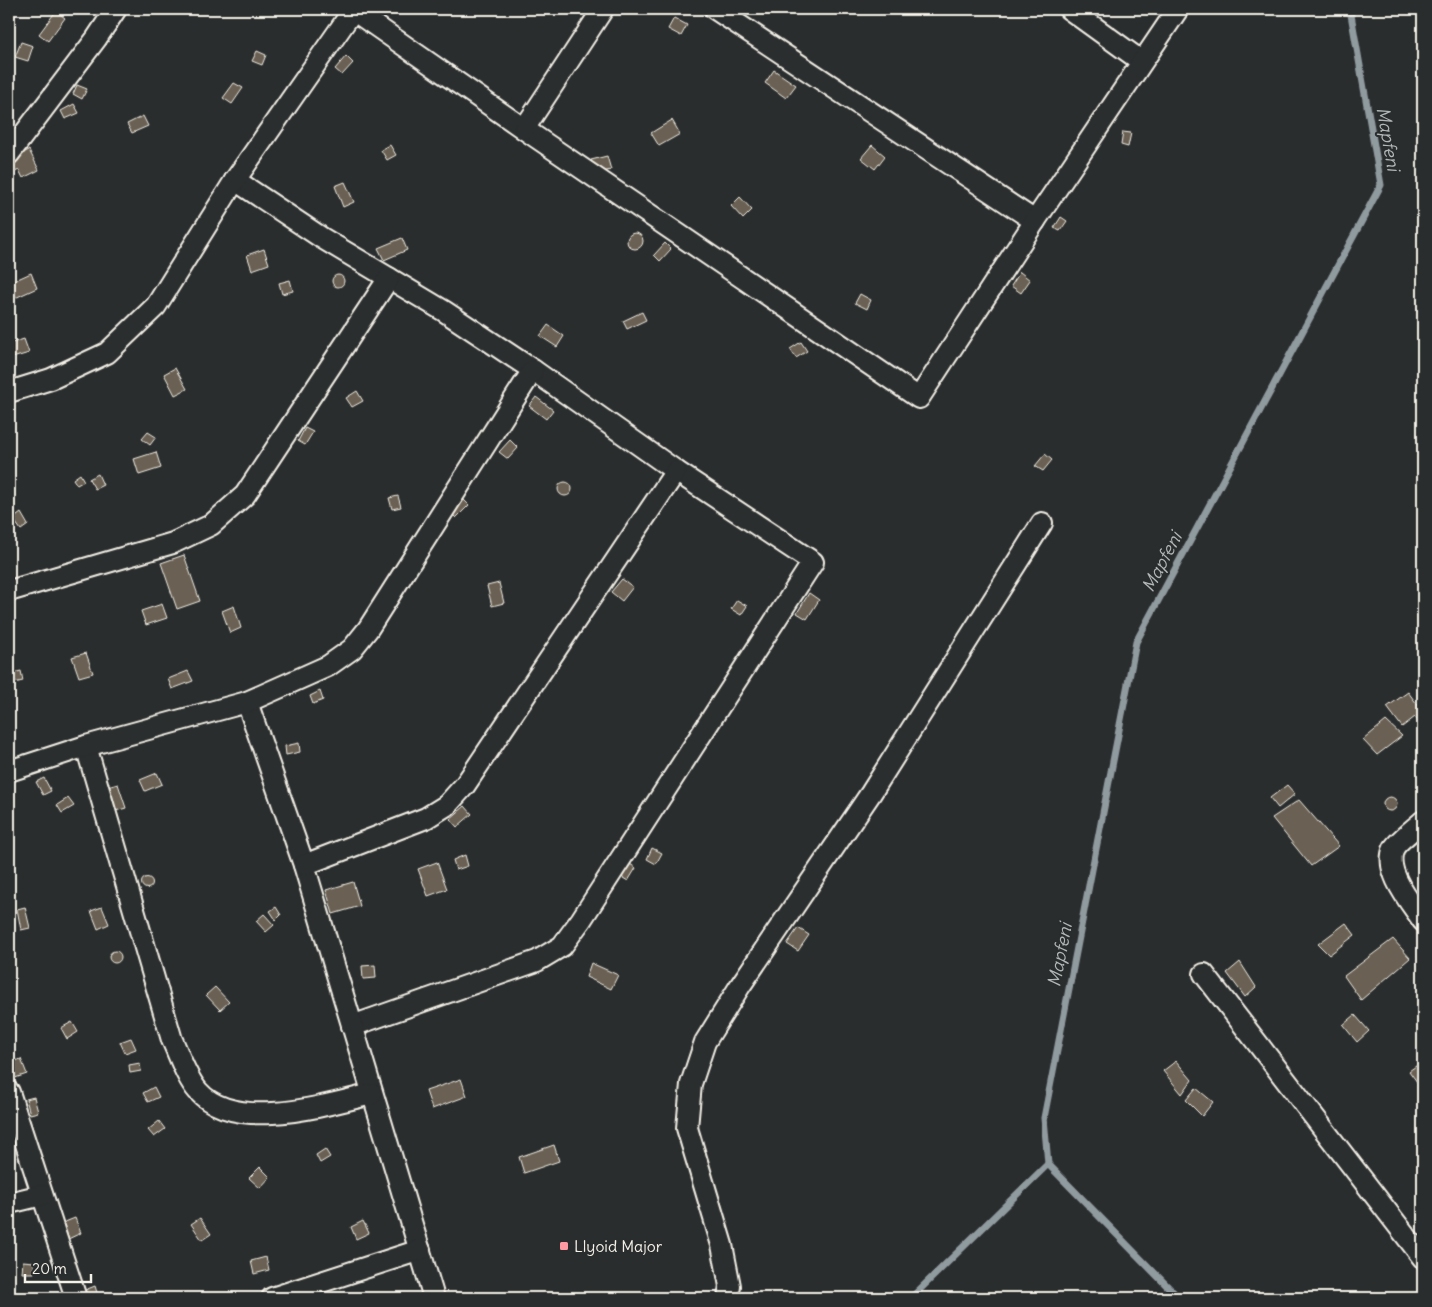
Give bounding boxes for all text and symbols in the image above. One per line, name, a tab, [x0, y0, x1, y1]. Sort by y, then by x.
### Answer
water label: Mapfeni	[1372, 105, 1406, 175]
water label: Mapfeni	[1136, 526, 1188, 596]
water label: Mapfeni	[1042, 919, 1077, 989]
place label: Llyoid Major	[574, 1236, 663, 1256]
marker: Llyoid Major	[558, 1240, 570, 1252]
scale bar	[25, 1252, 91, 1284]
text: 20 m	[32, 1259, 67, 1278]

